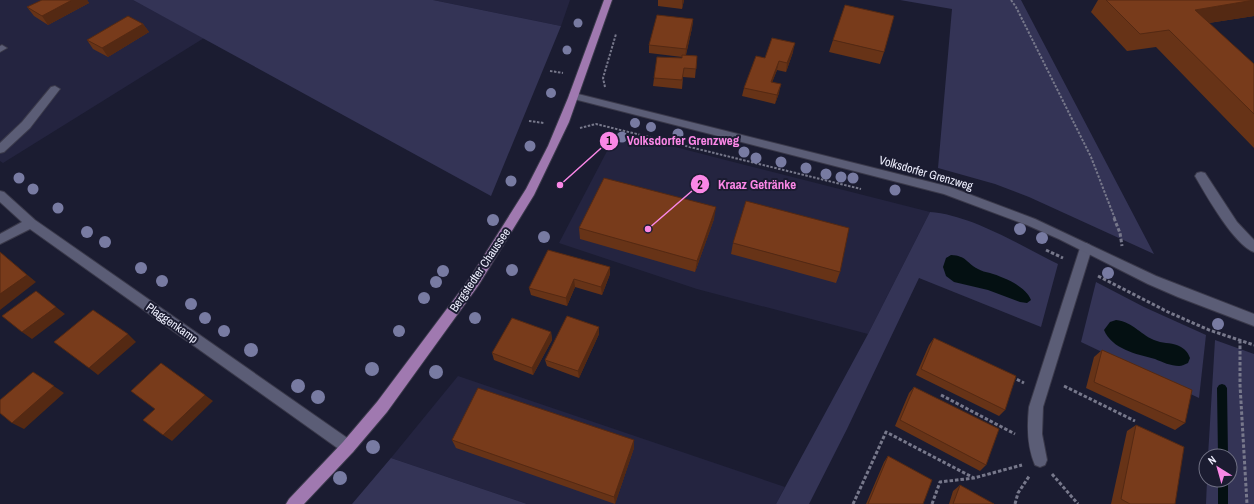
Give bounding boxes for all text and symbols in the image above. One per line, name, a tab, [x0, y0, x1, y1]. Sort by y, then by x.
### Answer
callout: Volksdorfer Grenzweg	[599, 128, 747, 153]
text: Volksdorfer Grenzweg	[627, 132, 740, 149]
text: 1	[606, 133, 612, 149]
street label: Volksdorfer Grenzweg	[877, 152, 975, 194]
callout: Kraaz Getränke	[690, 172, 804, 197]
text: Kraaz Getränke	[718, 176, 796, 193]
text: 2	[697, 177, 703, 193]
street label: Bergstedter Chaussee	[446, 225, 514, 315]
street label: Plaggenkamp	[143, 299, 201, 347]
north arrow	[1198, 448, 1238, 488]
text: N	[1205, 452, 1219, 468]

